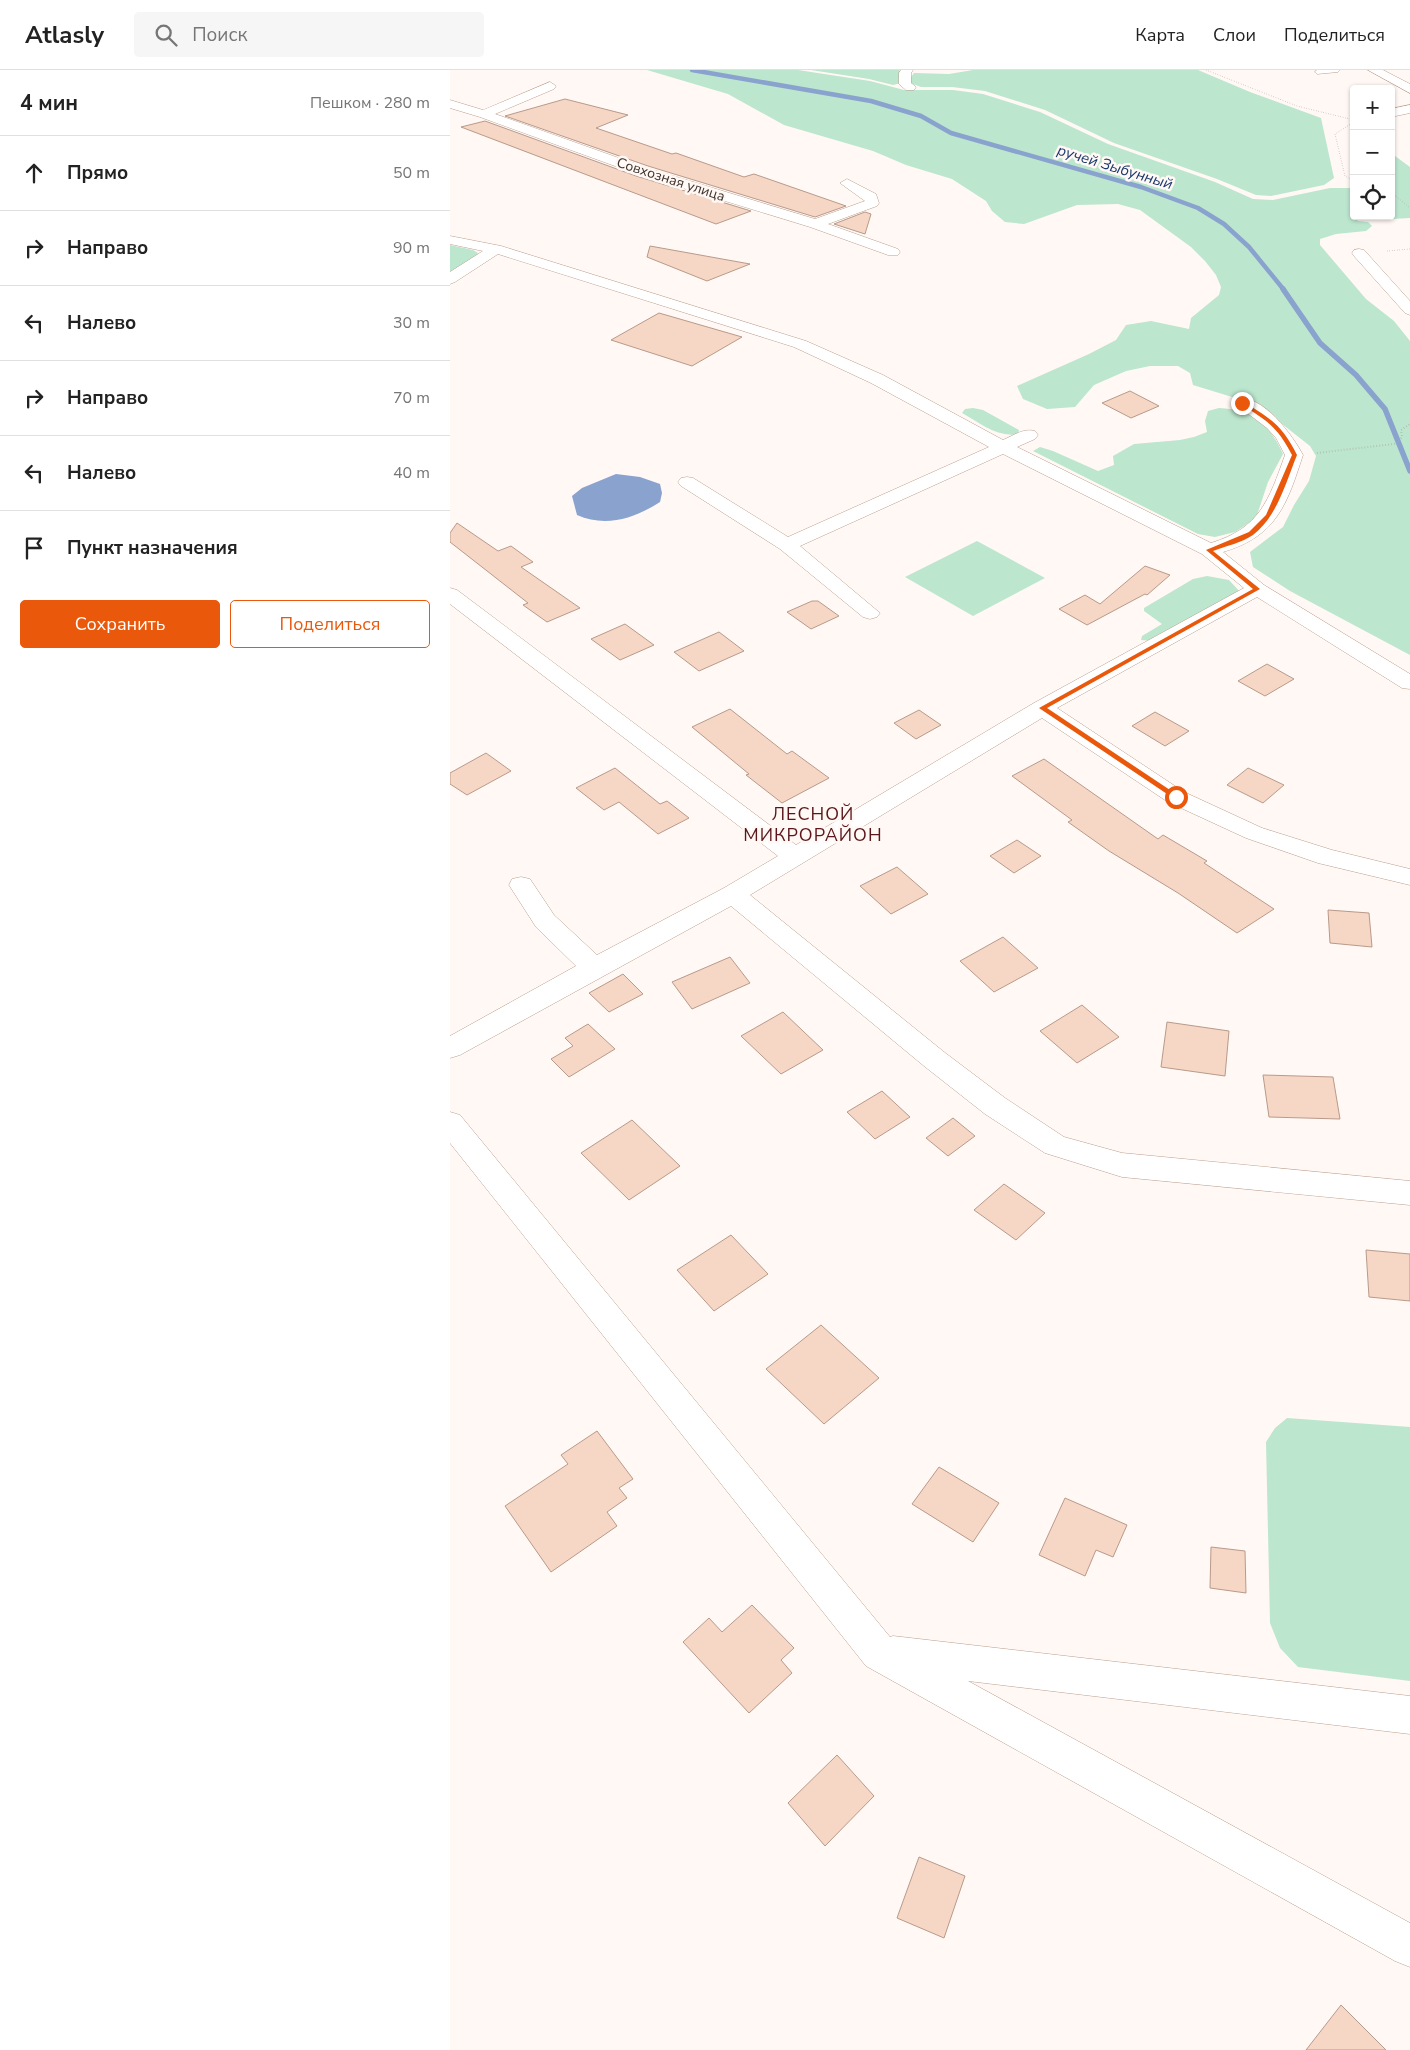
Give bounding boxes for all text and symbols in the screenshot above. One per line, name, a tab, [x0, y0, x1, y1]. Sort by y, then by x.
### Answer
search box	[134, 12, 484, 57]
text: Atlasly	[25, 19, 104, 51]
icon: search	[152, 21, 180, 49]
text: Поиск	[192, 22, 247, 48]
text: Карта	[1135, 23, 1185, 47]
text: Слои	[1213, 23, 1256, 47]
text: Поделиться	[1284, 23, 1385, 47]
map controls	[1350, 85, 1395, 220]
button: +	[1350, 85, 1395, 130]
text: 4 мин	[20, 89, 78, 117]
text: Пешком · 280 m	[310, 92, 430, 114]
button: −	[1350, 130, 1395, 175]
water label: ручей Зыбунный	[1055, 140, 1175, 194]
street label: Совхозная улица	[614, 153, 728, 206]
icon: ahead	[20, 159, 48, 187]
text: Прямо	[67, 160, 128, 186]
text: 50 m	[393, 162, 430, 184]
button: locate	[1350, 175, 1395, 220]
icon: right	[20, 234, 48, 262]
text: Направо	[67, 235, 148, 261]
text: 90 m	[393, 237, 430, 259]
icon: left	[20, 309, 48, 337]
text: Налево	[67, 310, 136, 336]
text: 30 m	[393, 312, 430, 334]
icon: right	[20, 384, 48, 412]
text: Направо	[67, 385, 148, 411]
text: 70 m	[393, 387, 430, 409]
route end	[1231, 392, 1254, 415]
icon: left	[20, 459, 48, 487]
text: Налево	[67, 460, 136, 486]
text: 40 m	[393, 462, 430, 484]
icon: arrive	[20, 534, 48, 562]
text: Пункт назначения	[67, 535, 238, 561]
button: Сохранить	[20, 600, 220, 648]
button: Поделиться	[230, 600, 430, 648]
route start	[1165, 786, 1188, 809]
district label: ЛЕСНОЙ МИКРОРАЙОН	[743, 802, 883, 847]

